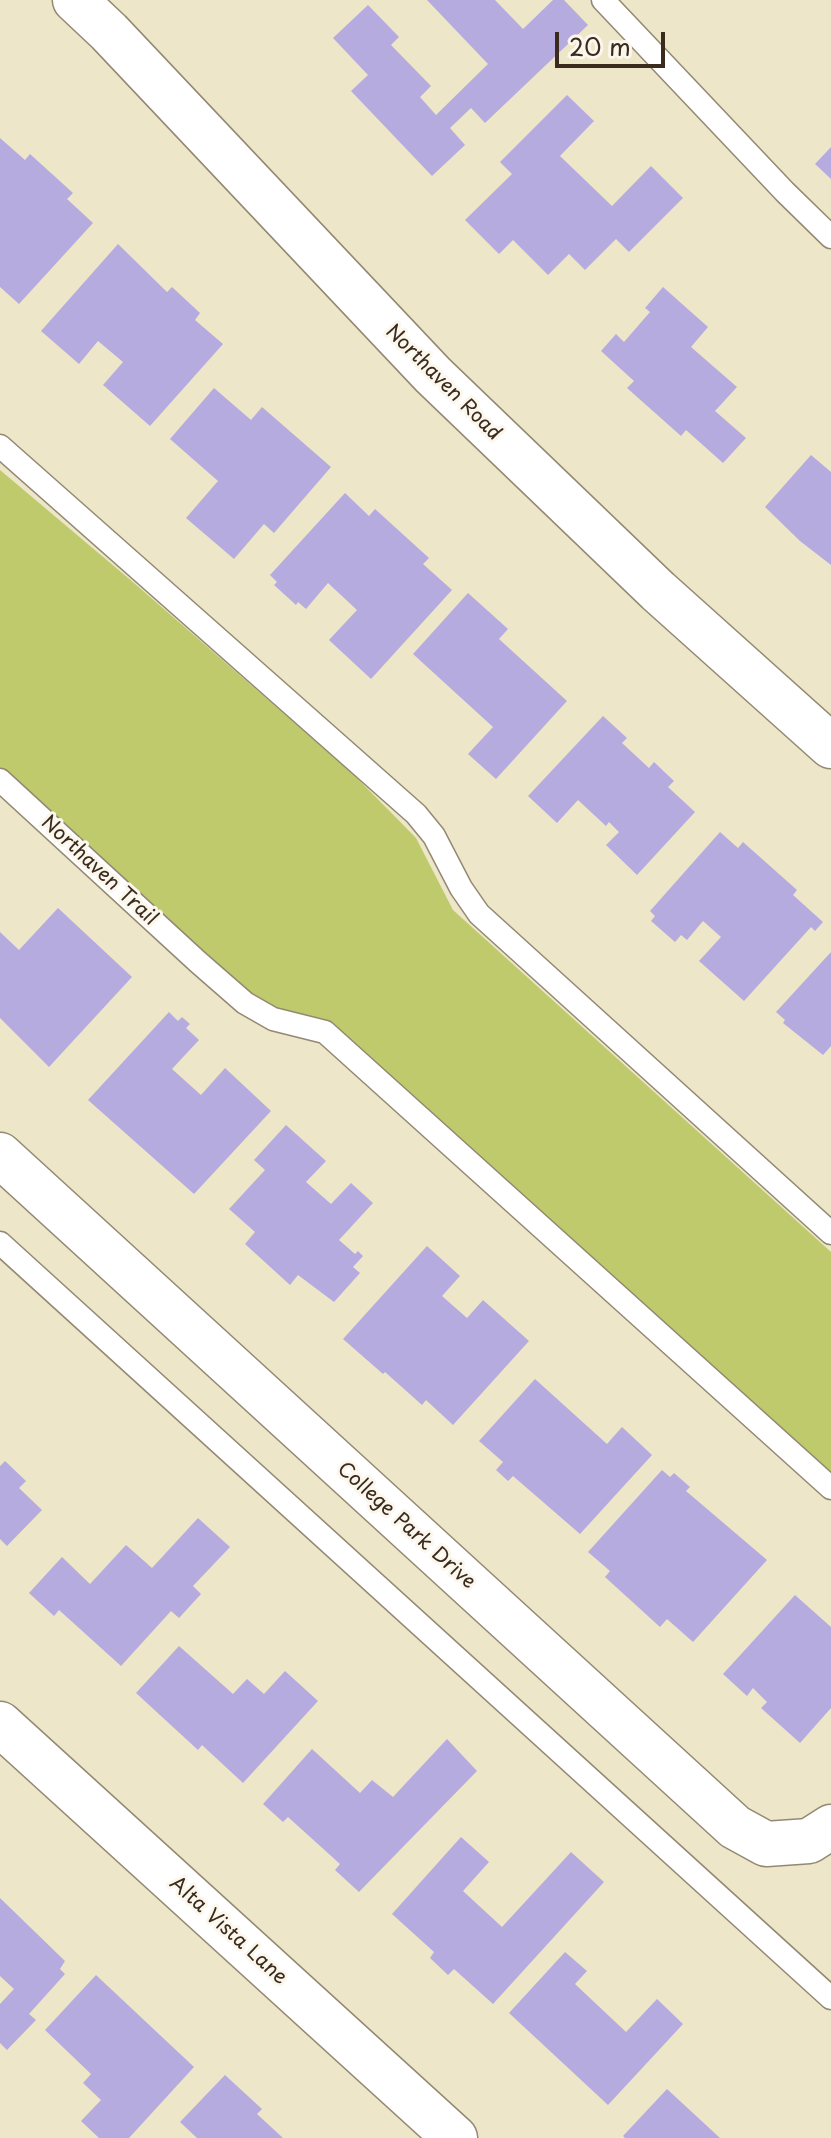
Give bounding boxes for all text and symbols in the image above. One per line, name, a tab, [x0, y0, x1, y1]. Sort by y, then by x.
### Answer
scale bar	[559, 16, 669, 66]
text: 20 m	[569, 28, 631, 64]
street label: Northaven Road	[380, 320, 506, 446]
street label: Northaven Trail	[36, 811, 162, 931]
street label: College Park Drive	[332, 1457, 480, 1595]
street label: Alta Vista Lane	[164, 1872, 292, 1990]

